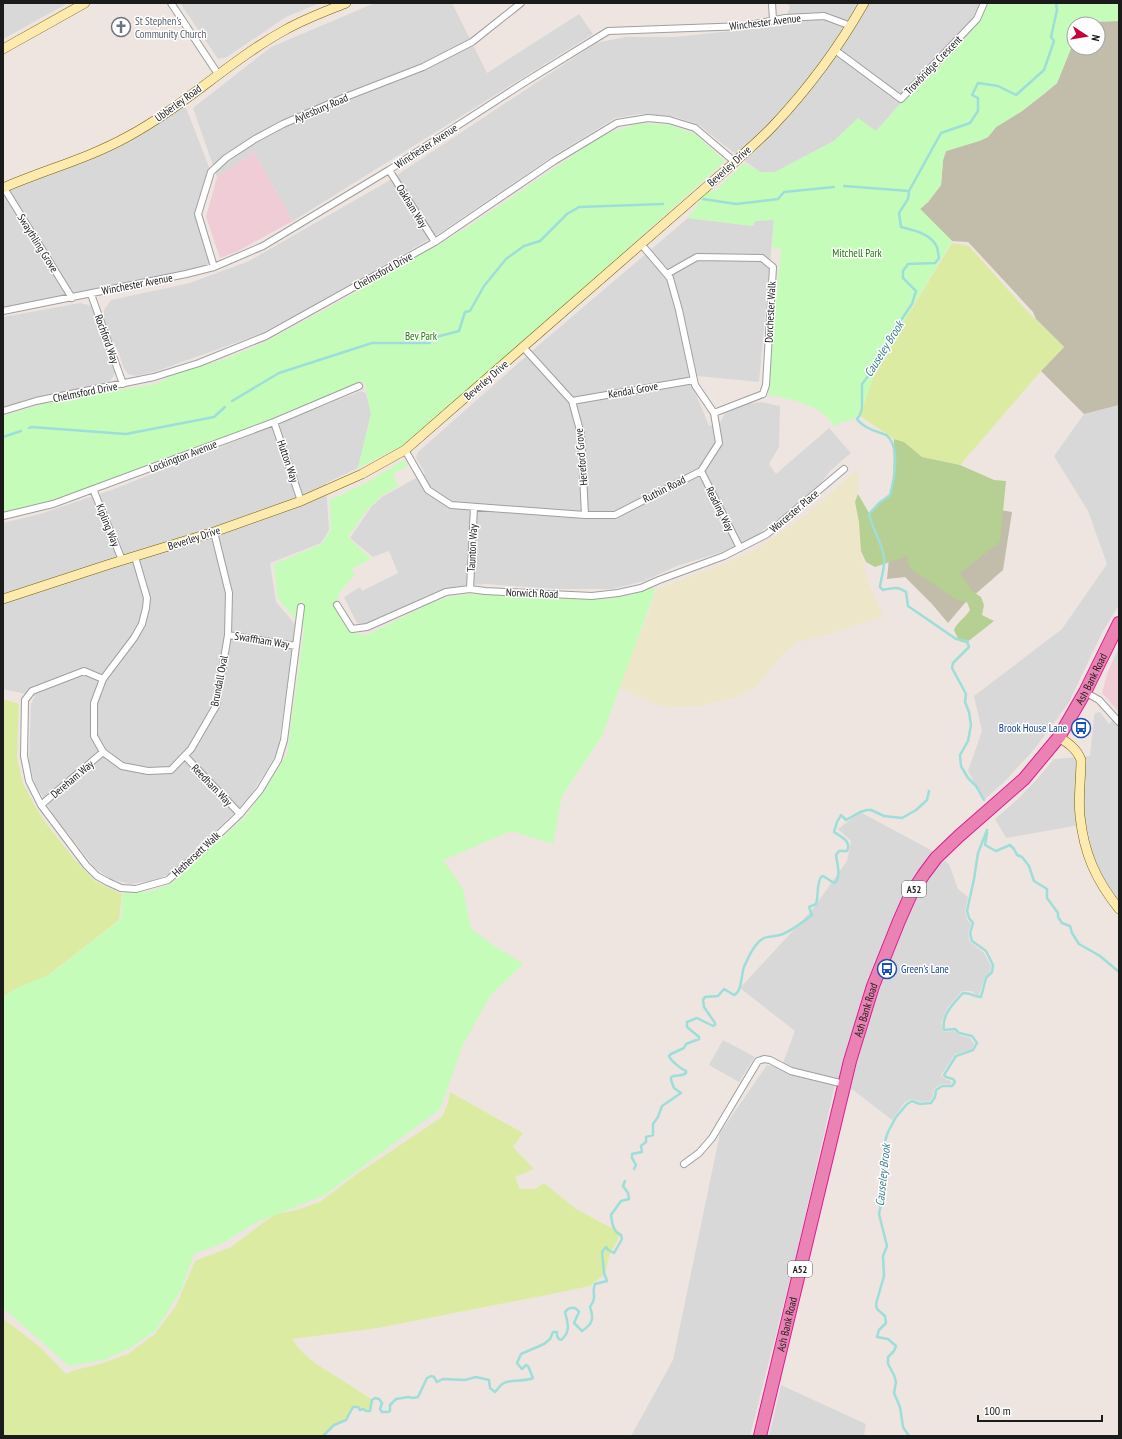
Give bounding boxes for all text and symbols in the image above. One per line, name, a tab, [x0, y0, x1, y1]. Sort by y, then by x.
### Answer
street label: Winchester Avenue	[728, 11, 802, 33]
place label: St Stephen's Community Church	[135, 14, 206, 41]
church icon: St Stephen's Community Church	[110, 16, 132, 38]
north arrow	[1066, 16, 1106, 56]
street label: Trowbridge Crescent	[901, 32, 965, 98]
text: N	[1088, 34, 1103, 42]
street label: Ubberley Road	[152, 81, 204, 125]
street label: Aylesbury Road	[292, 90, 350, 126]
street label: Winchester Avenue	[392, 120, 460, 171]
street label: Beverley Drive	[704, 142, 754, 189]
street label: Oakham Way	[393, 182, 431, 231]
street label: Swaythling Grove	[14, 211, 62, 275]
park label: Mitchell Park	[832, 246, 882, 260]
street label: Chelmsford Drive	[351, 249, 415, 293]
street label: Winchester Avenue	[100, 270, 174, 298]
street label: Dorchester Walk	[761, 280, 779, 343]
street label: Rochford Way	[92, 312, 123, 366]
water label: Causeley Brook	[861, 317, 907, 379]
park label: Bev Park	[405, 329, 438, 343]
street label: Beverley Drive	[461, 357, 511, 403]
street label: Chelmsford Drive	[52, 379, 119, 405]
street label: Kendal Grove	[607, 379, 659, 401]
street label: Hereford Grove	[571, 427, 590, 486]
street label: Lockington Avenue	[147, 437, 219, 475]
street label: Hutton Way	[274, 438, 302, 485]
street label: Ruthin Road	[640, 472, 688, 506]
street label: Reading Way	[703, 484, 738, 534]
street label: Worcester Place	[767, 486, 822, 536]
street label: Kipling Way	[93, 502, 123, 549]
street label: Beverley Drive	[166, 523, 222, 553]
street label: Taunton Way	[464, 523, 480, 572]
street label: Norwich Road	[506, 585, 559, 601]
street label: Swaffham Way	[234, 629, 291, 651]
street label: Ash Bank Road	[1072, 651, 1110, 707]
street label: Brundall Oval	[207, 654, 231, 708]
bus stop icon: Brook House Lane	[1070, 717, 1092, 739]
place label: Brook House Lane	[999, 721, 1067, 735]
street label: Dereham Way	[48, 756, 97, 801]
street label: Reedham Way	[189, 761, 236, 809]
street label: Hethersett Walk	[169, 828, 223, 880]
road number: A52	[902, 881, 926, 897]
bus stop icon: Green's Lane	[876, 958, 898, 980]
place label: Green's Lane	[901, 962, 949, 976]
street label: Ash Bank Road	[851, 981, 881, 1039]
water label: Causeley Brook	[872, 1142, 893, 1207]
road number: A52	[788, 1261, 812, 1277]
street label: Ash Bank Road	[774, 1295, 800, 1353]
scale bar	[978, 1397, 1102, 1423]
text: 100 m	[984, 1403, 1011, 1418]

